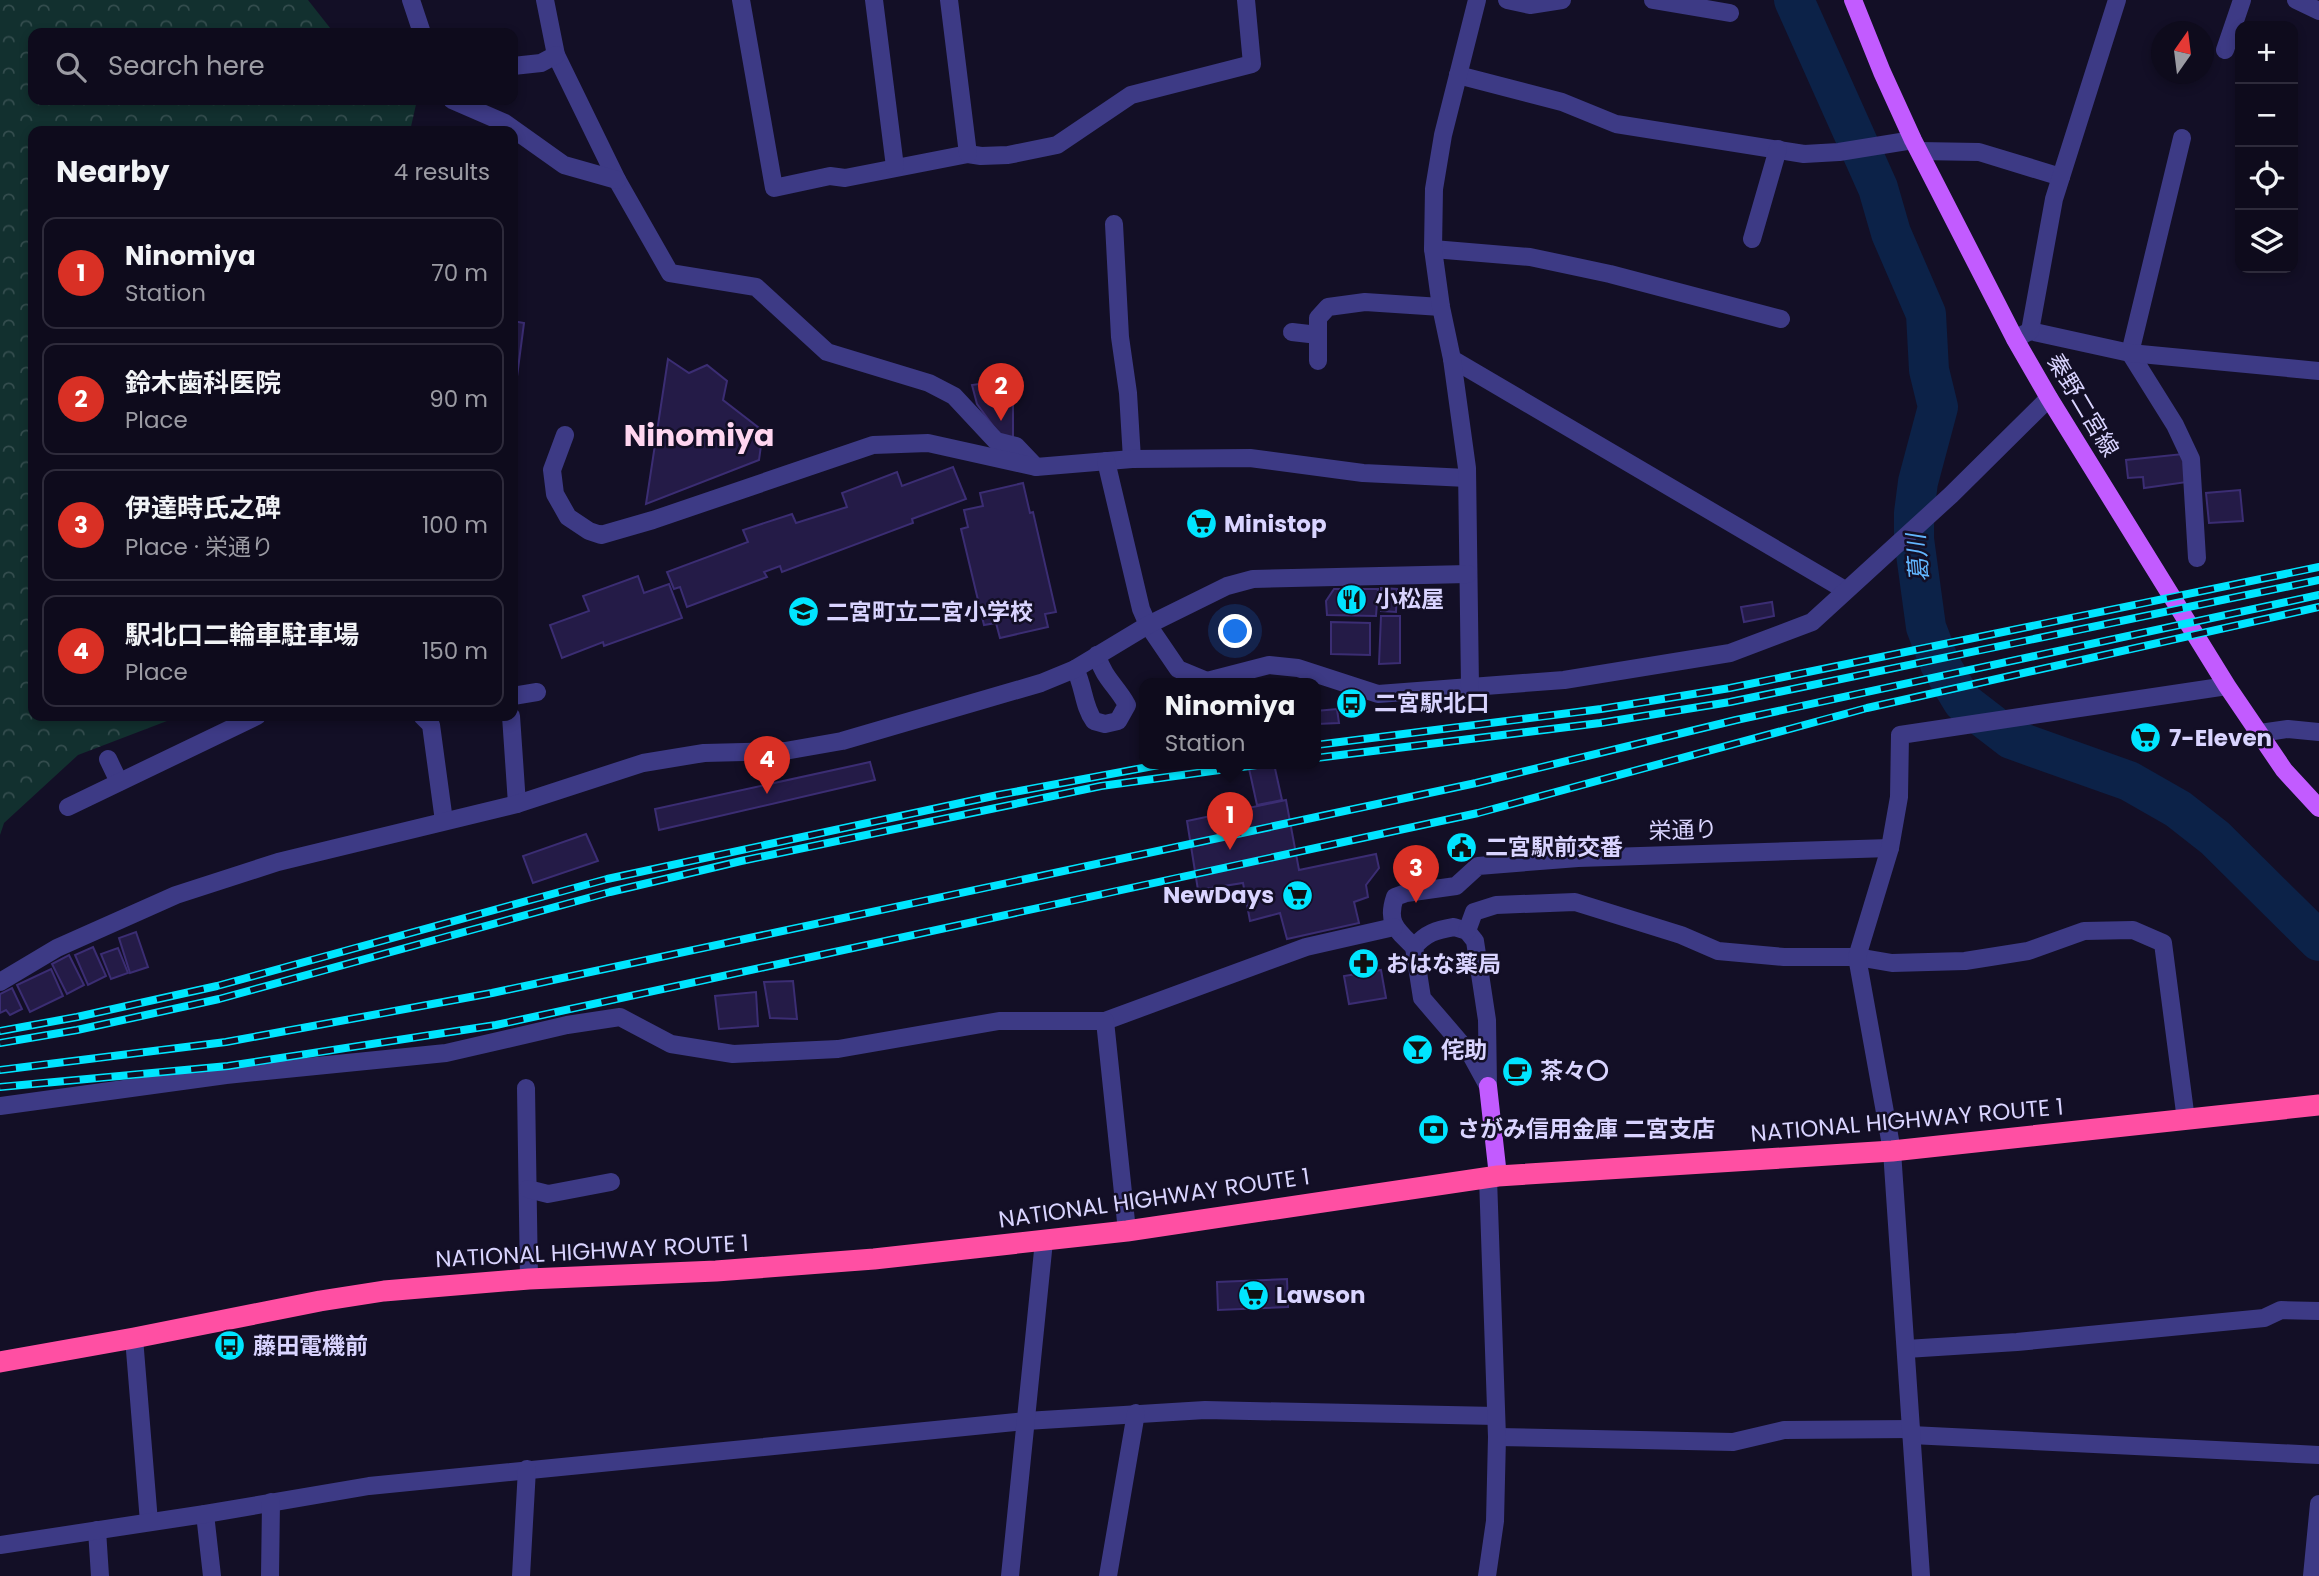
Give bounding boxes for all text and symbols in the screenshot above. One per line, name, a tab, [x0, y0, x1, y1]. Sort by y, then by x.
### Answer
north arrow	[2151, 21, 2214, 84]
map controls	[2235, 21, 2298, 273]
button: +	[2235, 21, 2298, 84]
search box	[28, 28, 518, 105]
icon: search	[52, 48, 90, 86]
text: Search here	[108, 48, 265, 84]
button: −	[2235, 84, 2298, 147]
button: locate	[2235, 147, 2298, 210]
text: Nearby	[56, 150, 170, 193]
text: 4 results	[394, 156, 490, 188]
button: layers	[2235, 210, 2298, 273]
text: Ninomiya	[125, 238, 256, 274]
text: 1	[77, 257, 85, 289]
text: 70 m	[431, 257, 488, 289]
text: Station	[125, 277, 206, 309]
street label: 秦野二宮線	[2040, 347, 2126, 463]
pin: 2	[978, 363, 1024, 421]
text: 鈴木歯科医院	[125, 365, 281, 401]
text: 2	[74, 383, 88, 415]
text: 90 m	[429, 383, 488, 415]
text: Place	[125, 404, 188, 436]
district label: Ninomiya	[624, 414, 774, 457]
text: 伊達時氏之碑	[125, 490, 281, 526]
supermarket icon: Ministop	[1184, 507, 1218, 541]
place label: Ministop	[1224, 508, 1327, 540]
text: 3	[74, 509, 88, 541]
text: 100 m	[422, 509, 488, 541]
water label: 葛川	[1899, 530, 1936, 583]
text: Place · 栄通り	[125, 531, 274, 563]
restaurant icon: 小松屋	[1335, 582, 1369, 616]
place label: 小松屋	[1375, 583, 1444, 615]
school or university icon: 二宮町立二宮小学校	[786, 595, 820, 629]
place label: 二宮町立二宮小学校	[826, 596, 1033, 628]
your location	[1218, 614, 1252, 648]
text: 駅北口二輪車駐車場	[125, 617, 359, 653]
text: 4	[73, 635, 89, 667]
text: 150 m	[422, 635, 488, 667]
text: Place	[125, 656, 188, 688]
popup	[1139, 678, 1321, 769]
bus stop icon: 二宮駅北口	[1334, 686, 1368, 720]
place label: 二宮駅北口	[1374, 687, 1489, 719]
text: Ninomiya	[1165, 688, 1295, 724]
supermarket icon: 7-Eleven	[2129, 721, 2163, 755]
place label: 7-Eleven	[2169, 722, 2272, 754]
text: Station	[1165, 727, 1246, 759]
pin: 4	[744, 736, 790, 794]
pin: 1	[1207, 792, 1253, 850]
street label: 栄通り	[1648, 813, 1718, 847]
public building icon: 二宮駅前交番	[1445, 830, 1479, 864]
place label: 二宮駅前交番	[1485, 831, 1623, 863]
pin: 3	[1393, 845, 1439, 903]
supermarket icon: NewDays	[1280, 878, 1314, 912]
place label: NewDays	[1163, 879, 1274, 911]
pharmacy icon: おはな薬局	[1346, 947, 1380, 981]
place label: おはな薬局	[1386, 948, 1501, 980]
bar icon: 侘助	[1401, 1033, 1435, 1067]
place label: 侘助	[1441, 1034, 1487, 1066]
cafe icon: 茶々〇	[1500, 1054, 1534, 1088]
place label: 茶々〇	[1540, 1055, 1609, 1087]
street label: NATIONAL HIGHWAY ROUTE 1	[1749, 1090, 2065, 1150]
bank icon: さがみ信用金庫 二宮支店	[1417, 1112, 1451, 1146]
place label: さがみ信用金庫 二宮支店	[1457, 1113, 1715, 1145]
street label: NATIONAL HIGHWAY ROUTE 1	[996, 1160, 1312, 1236]
street label: NATIONAL HIGHWAY ROUTE 1	[434, 1227, 750, 1275]
supermarket icon: Lawson	[1236, 1278, 1270, 1312]
place label: Lawson	[1276, 1279, 1366, 1311]
bus stop icon: 藤田電機前	[213, 1329, 247, 1363]
place label: 藤田電機前	[253, 1330, 368, 1362]

